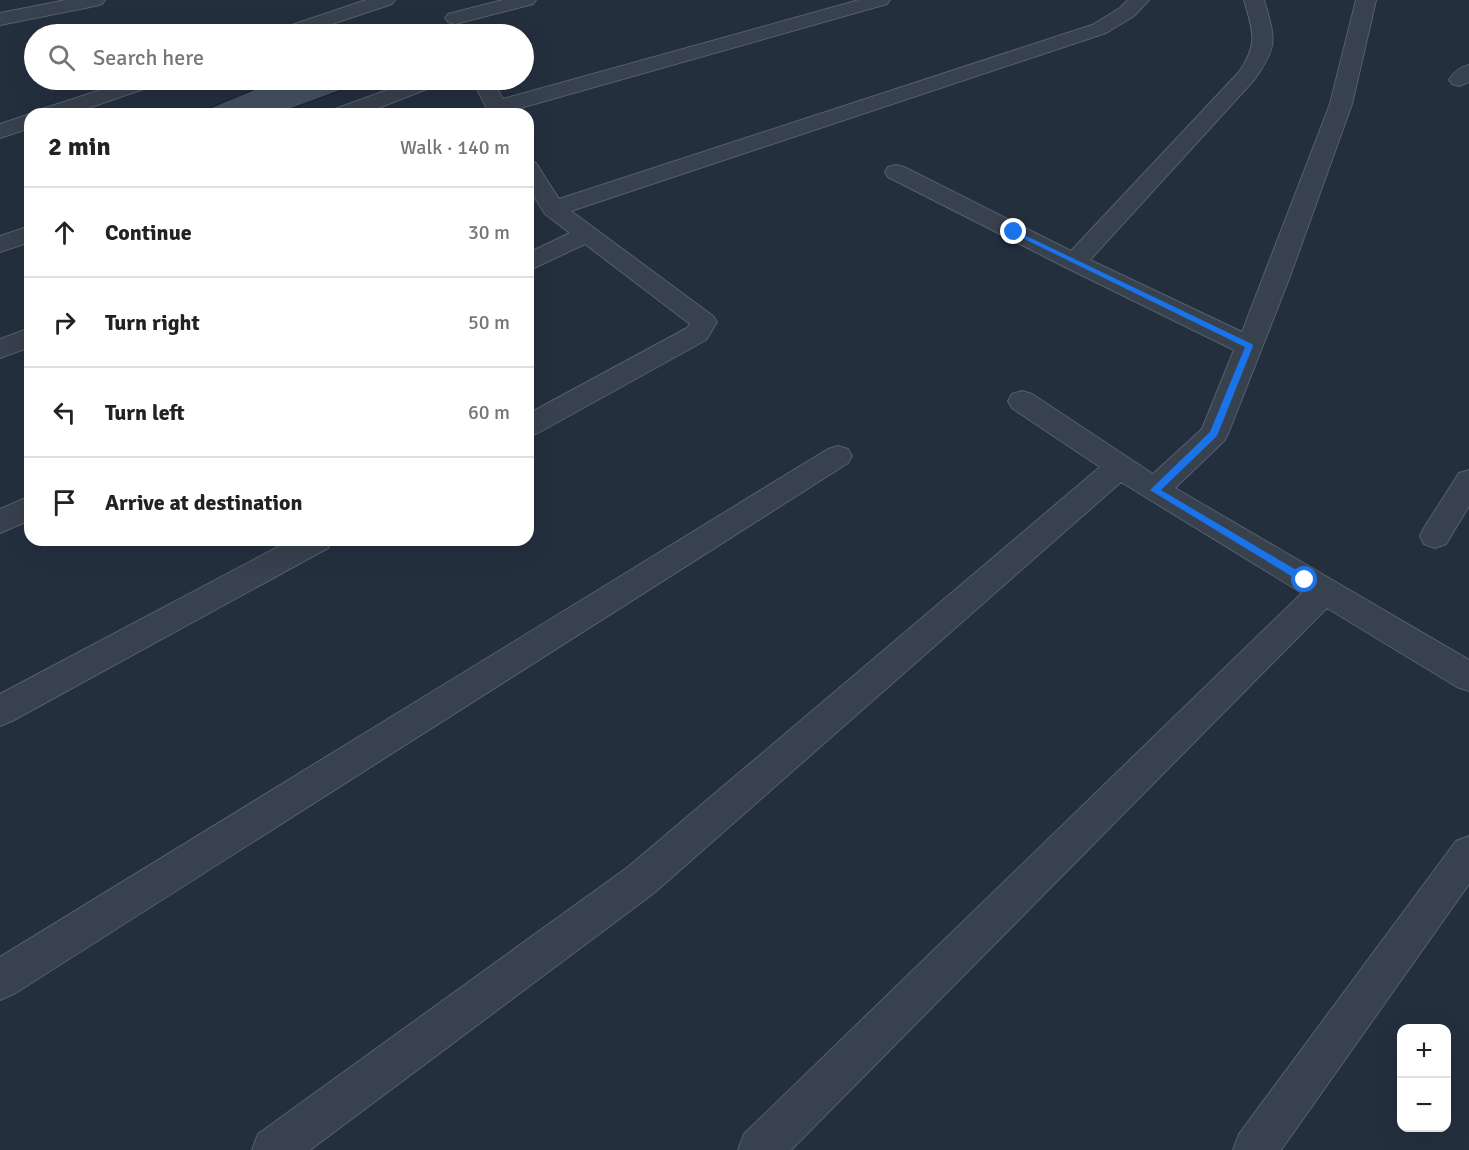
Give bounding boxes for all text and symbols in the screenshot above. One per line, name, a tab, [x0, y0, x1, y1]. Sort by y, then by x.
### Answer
search box	[24, 24, 534, 90]
icon: search	[45, 41, 78, 74]
text: Search here	[93, 44, 204, 71]
text: 2 min	[48, 131, 111, 163]
text: Walk · 140 m	[400, 135, 510, 160]
icon: ahead	[48, 216, 81, 249]
route end	[1000, 218, 1026, 244]
text: Continue	[105, 219, 192, 246]
text: 30 m	[468, 220, 510, 245]
icon: right	[48, 306, 81, 339]
text: Turn right	[105, 309, 200, 336]
text: 50 m	[468, 310, 510, 335]
icon: left	[48, 396, 81, 429]
text: Turn left	[105, 399, 185, 426]
text: 60 m	[468, 400, 510, 425]
icon: arrive	[48, 486, 81, 519]
text: Arrive at destination	[105, 489, 302, 516]
route start	[1291, 566, 1317, 592]
map controls	[1397, 1024, 1451, 1132]
button: +	[1397, 1024, 1451, 1078]
button: −	[1397, 1078, 1451, 1132]

